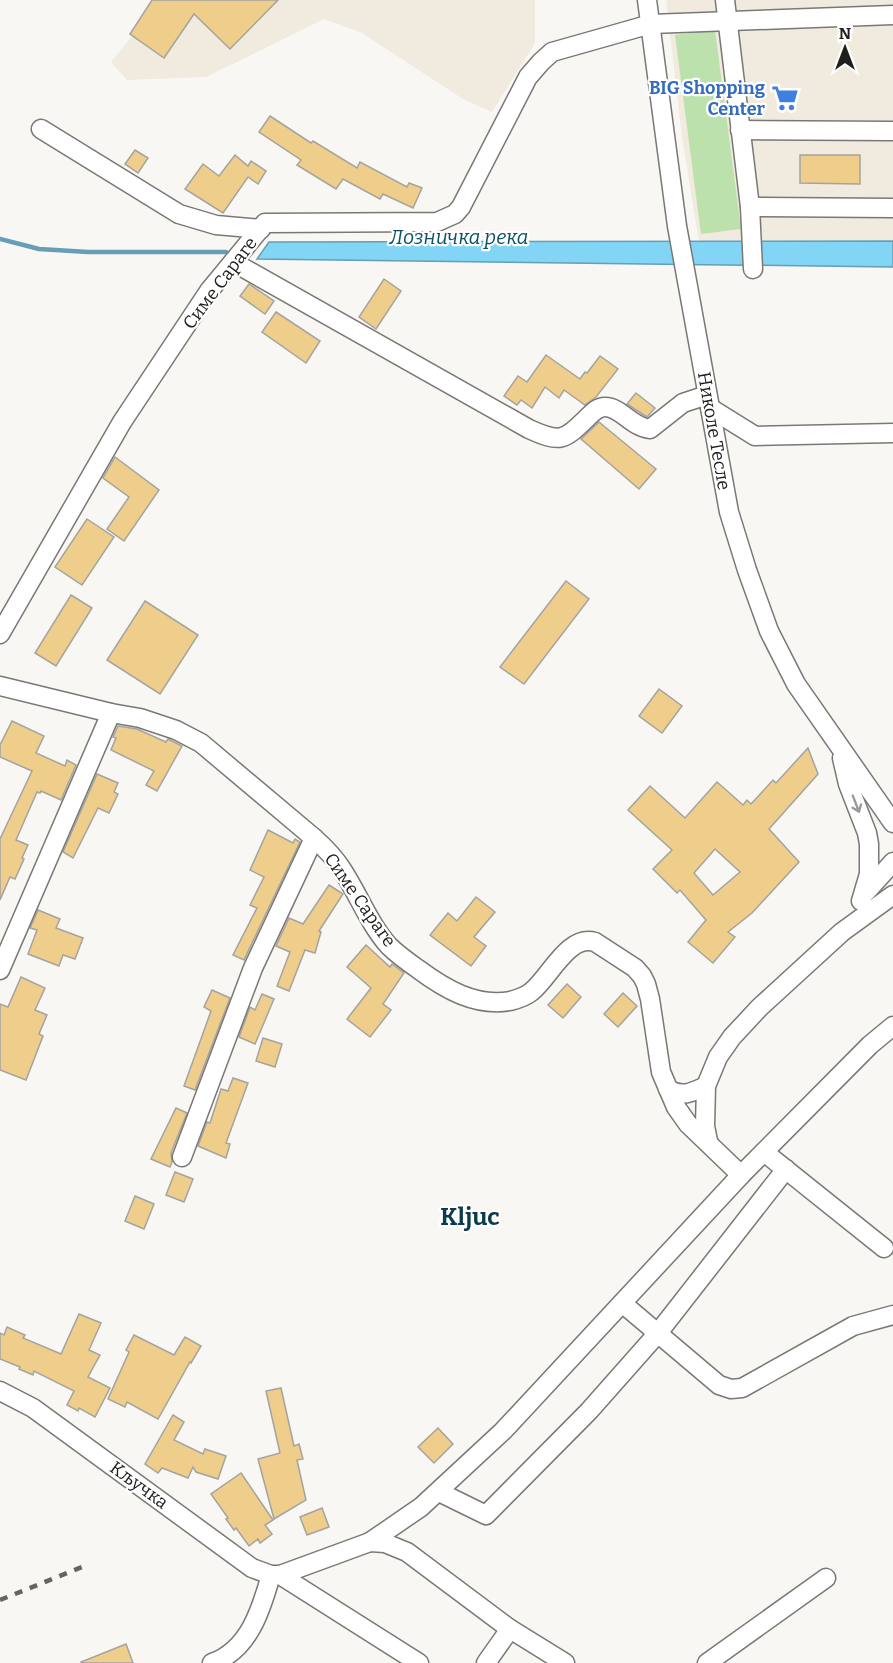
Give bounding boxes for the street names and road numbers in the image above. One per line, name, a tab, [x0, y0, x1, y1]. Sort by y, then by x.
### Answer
street label: Симе Сараге	[178, 233, 262, 333]
street label: Николе Тесле	[693, 370, 735, 492]
street label: Симе Сараге	[320, 849, 400, 951]
street label: Кључка	[105, 1456, 173, 1514]

